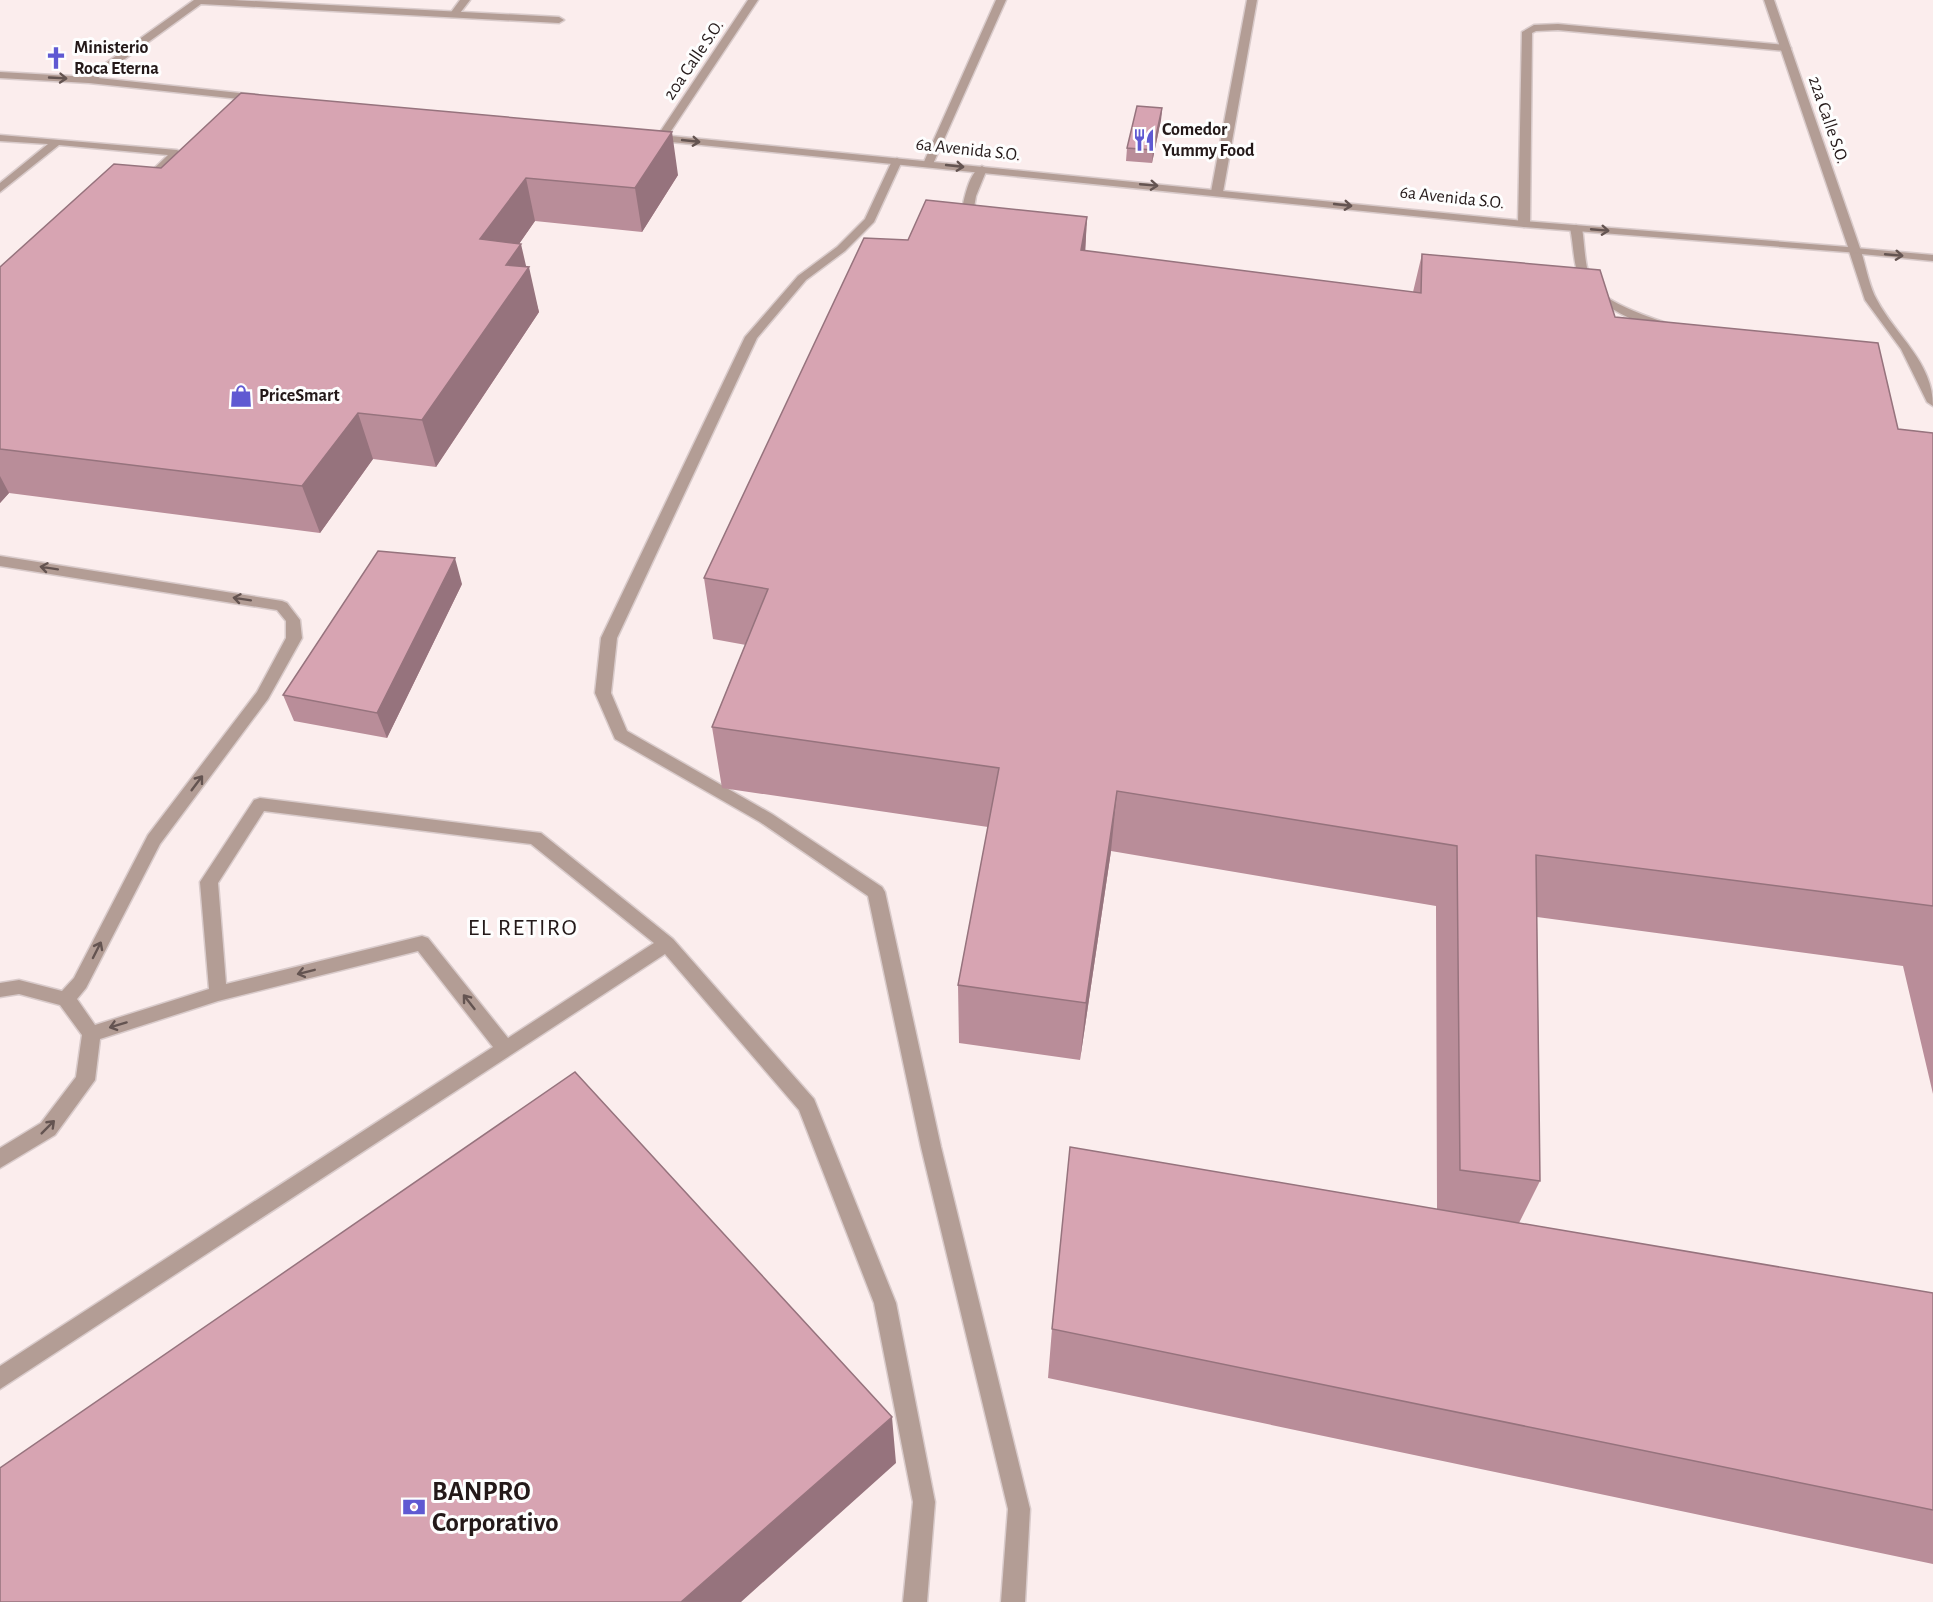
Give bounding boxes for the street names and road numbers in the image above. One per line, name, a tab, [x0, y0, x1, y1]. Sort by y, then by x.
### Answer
street label: 20a Calle S.O.	[661, 17, 727, 103]
street label: 22a Calle S.O.	[1805, 74, 1851, 166]
street label: 6a Avenida S.O.	[915, 136, 1021, 164]
street label: 6a Avenida S.O.	[1399, 184, 1505, 212]

